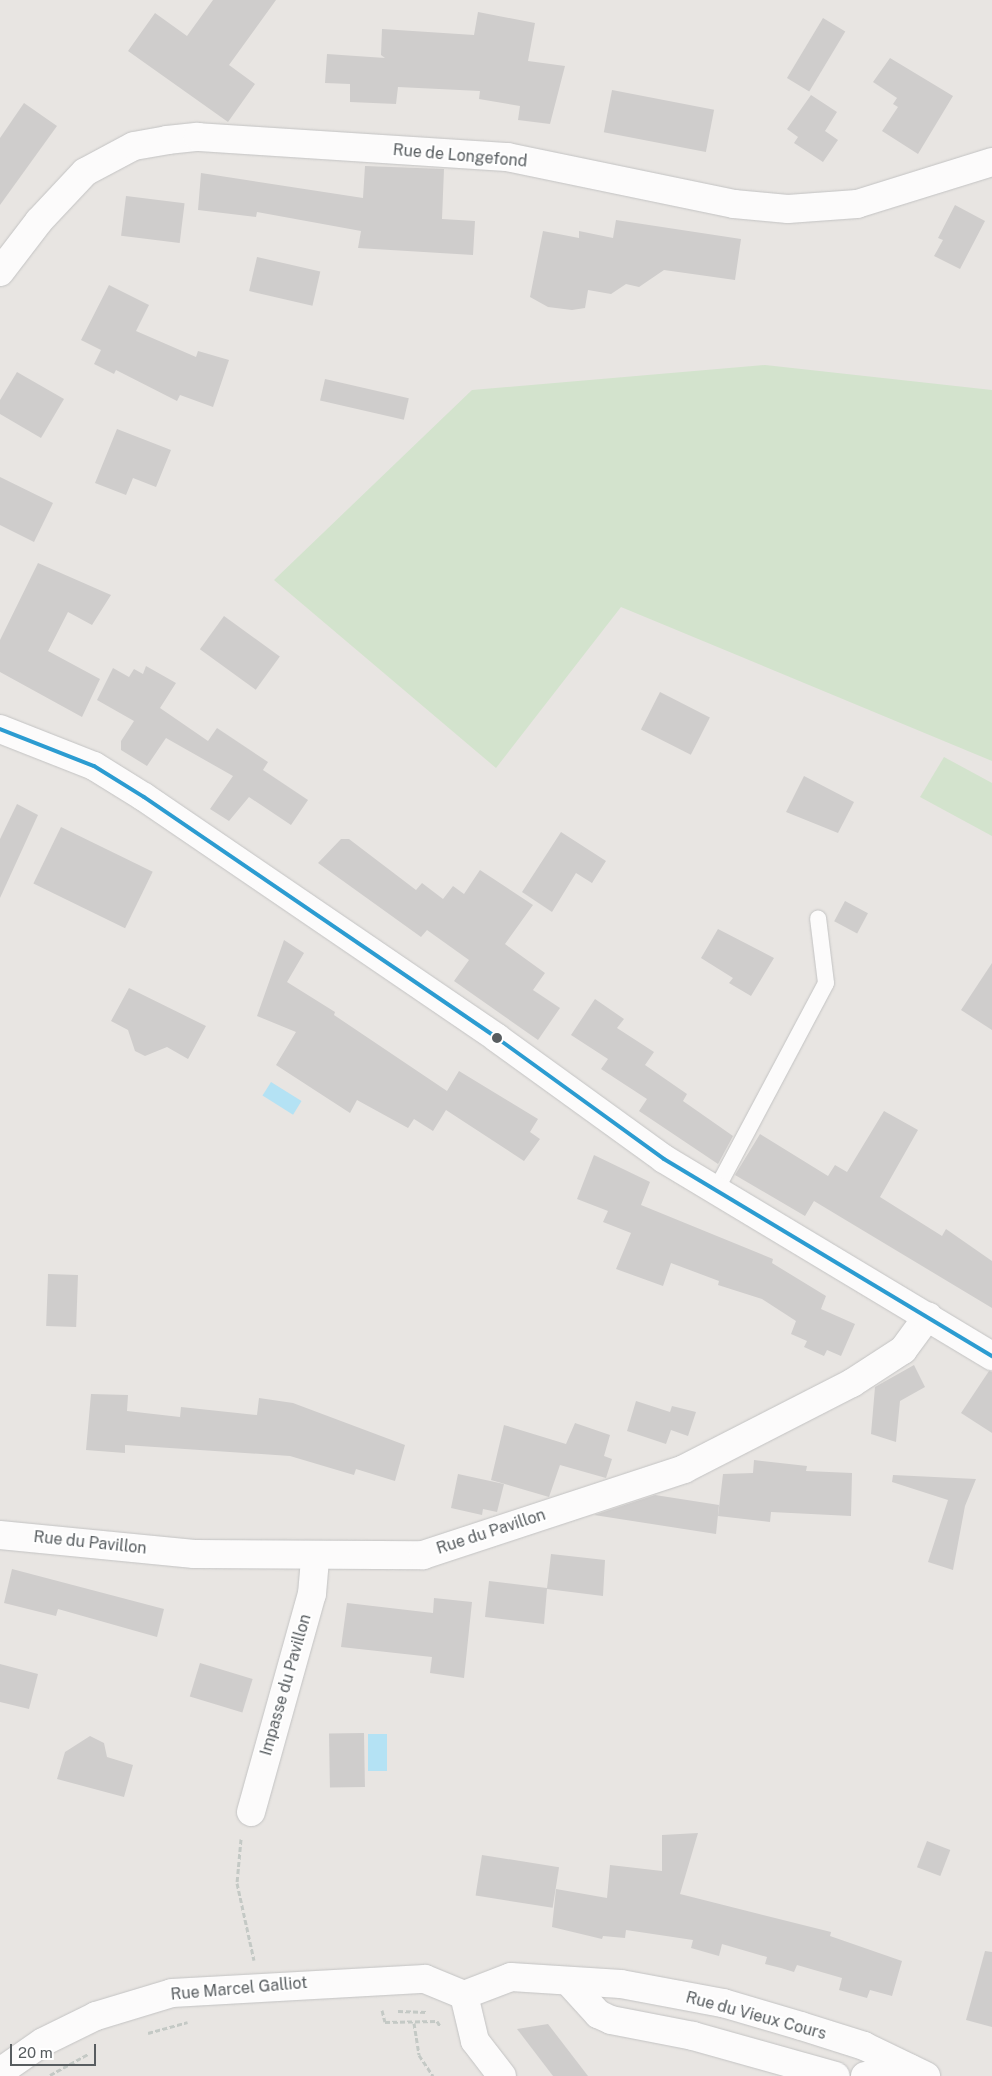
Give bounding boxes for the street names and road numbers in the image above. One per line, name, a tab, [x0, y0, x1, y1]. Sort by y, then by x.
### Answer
street label: Rue de Longefond	[392, 141, 528, 171]
street label: Rue du Pavillon	[434, 1505, 548, 1559]
street label: Rue du Pavillon	[32, 1528, 148, 1558]
street label: Impasse du Pavillon	[257, 1612, 315, 1758]
street label: Rue Marcel Galliot	[170, 1973, 308, 2005]
street label: Rue du Vieux Cours	[683, 1988, 829, 2044]

